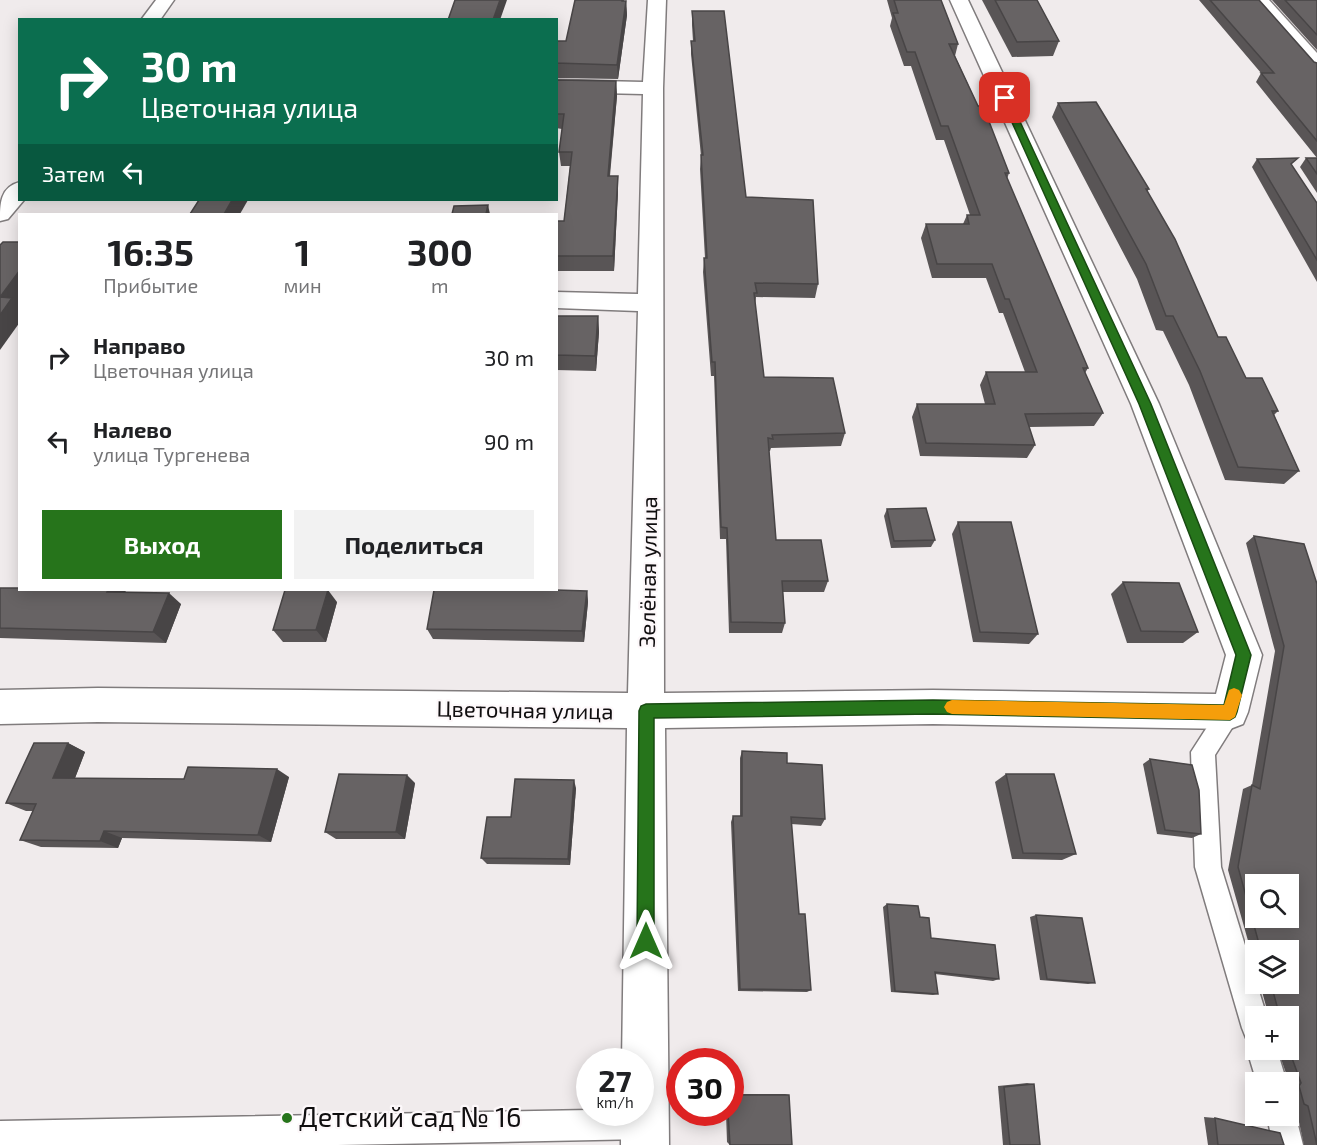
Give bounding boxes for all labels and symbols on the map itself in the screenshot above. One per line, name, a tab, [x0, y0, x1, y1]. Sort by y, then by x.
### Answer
pin	[979, 72, 1030, 123]
street label: Зелёная улица	[633, 496, 662, 648]
street label: Цветочная улица	[436, 694, 614, 725]
position arrow	[614, 909, 678, 973]
speed limit sign: 30	[666, 1048, 744, 1126]
place label: Детский сад № 16	[299, 1100, 521, 1132]
marker: Детский сад № 16	[280, 1111, 294, 1125]

